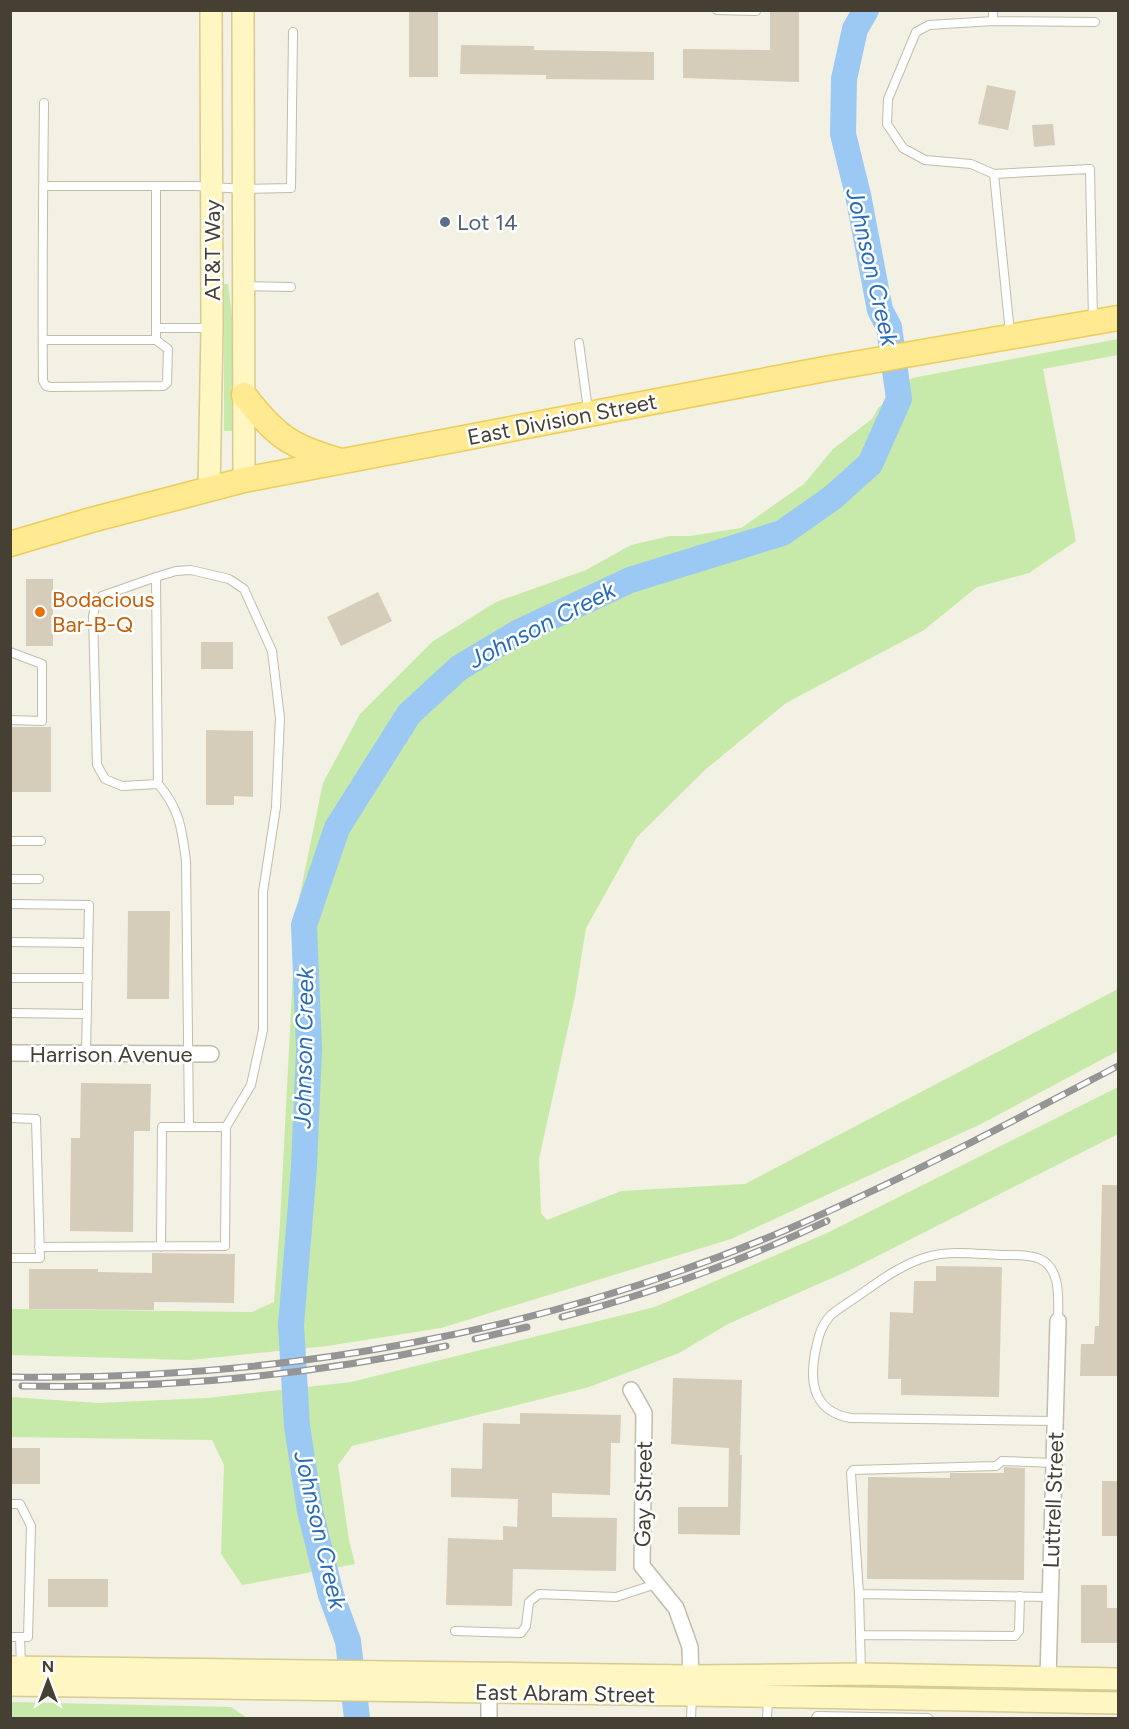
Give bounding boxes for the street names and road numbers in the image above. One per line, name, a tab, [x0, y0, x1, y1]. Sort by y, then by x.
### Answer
street label: AT&T Way	[199, 199, 226, 301]
street label: East Division Street	[465, 388, 659, 451]
street label: Harrison Avenue	[30, 1041, 192, 1068]
street label: Luttrell Street	[1038, 1431, 1069, 1569]
street label: Gay Street	[629, 1441, 658, 1547]
street label: East Abram Street	[475, 1678, 655, 1709]

